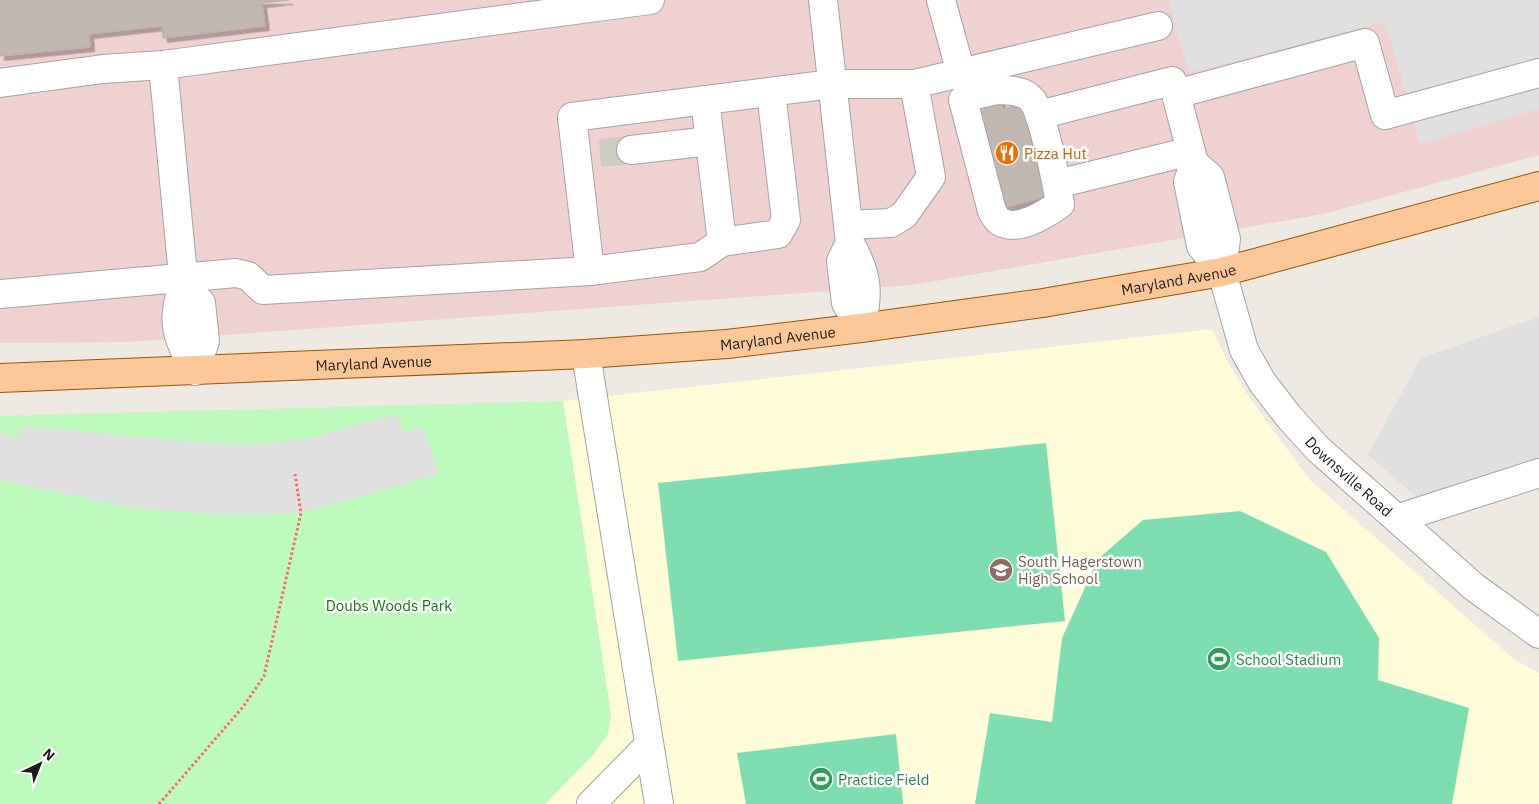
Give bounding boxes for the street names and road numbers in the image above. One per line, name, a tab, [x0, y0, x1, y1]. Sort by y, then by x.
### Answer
street label: Maryland Avenue	[1120, 259, 1238, 299]
street label: Maryland Avenue	[719, 322, 837, 354]
street label: Maryland Avenue	[315, 351, 432, 375]
street label: Downsville Road	[1301, 432, 1397, 520]

